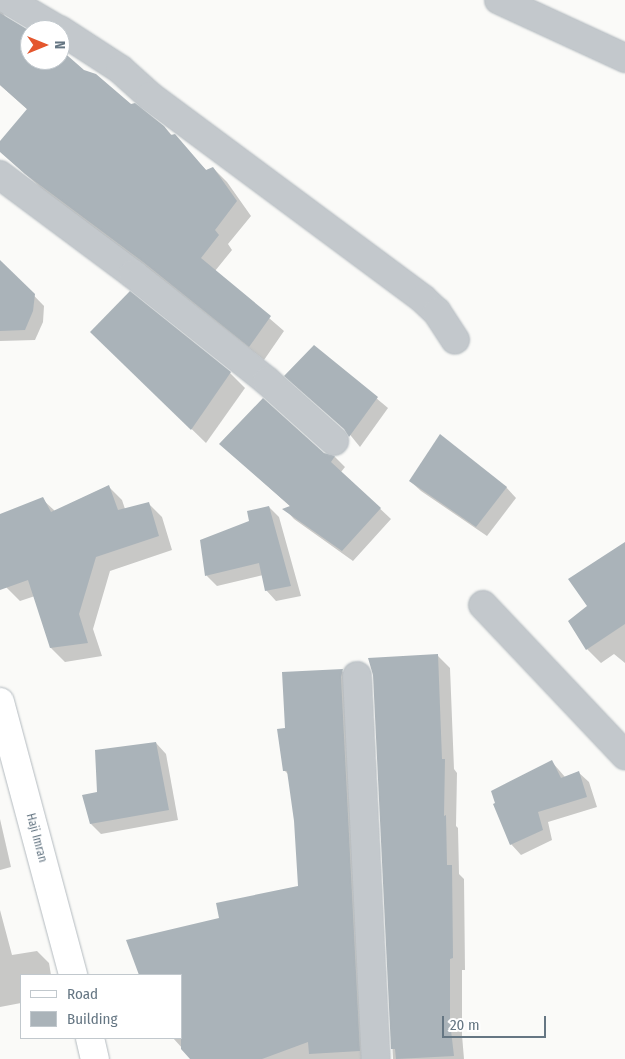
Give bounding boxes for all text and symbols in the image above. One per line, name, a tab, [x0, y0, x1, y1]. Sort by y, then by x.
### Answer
north arrow	[20, 20, 70, 70]
text: N	[51, 41, 68, 49]
street label: Haji Imran	[23, 812, 49, 864]
legend	[20, 974, 182, 1039]
text: Road	[67, 985, 98, 1003]
scale bar	[445, 1006, 549, 1038]
text: Building	[67, 1010, 118, 1028]
text: 20 m	[450, 1016, 480, 1034]

